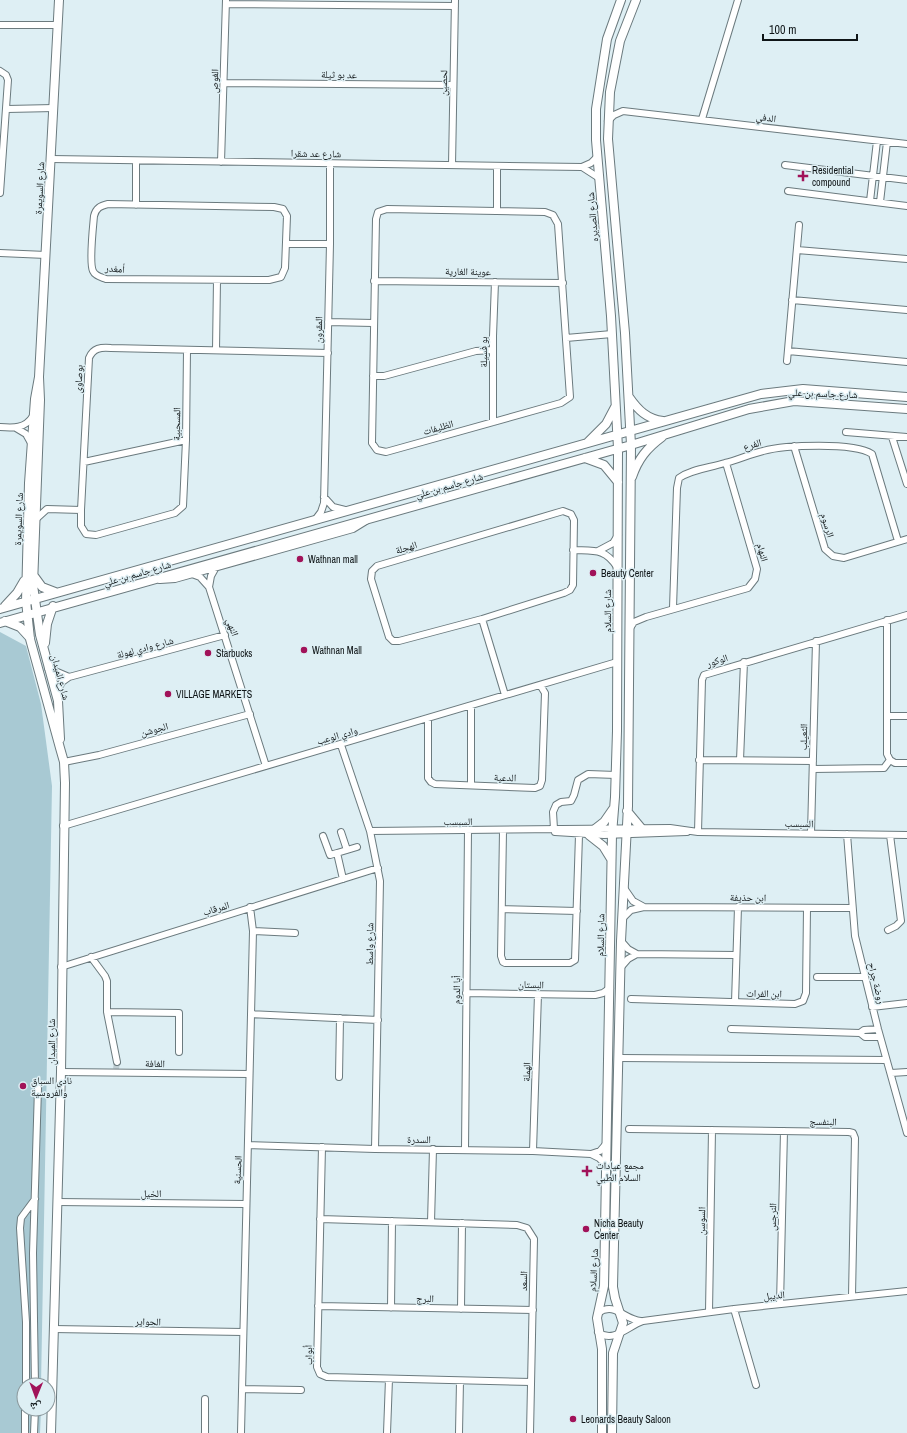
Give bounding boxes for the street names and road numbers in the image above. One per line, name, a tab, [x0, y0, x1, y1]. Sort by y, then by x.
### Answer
street label: عد بو ثيلة	[321, 68, 357, 81]
street label: الغوص	[208, 69, 221, 93]
street label: لحصين	[437, 70, 450, 96]
street label: الدفي	[755, 110, 777, 127]
street label: شارع عد شقرا	[291, 147, 342, 160]
street label: شارع السويمرة	[32, 161, 47, 215]
street label: شارع الصديره	[584, 191, 601, 242]
street label: أمغدر	[104, 261, 125, 276]
street label: عوينة الغارية	[445, 265, 491, 278]
street label: المقرون	[312, 316, 325, 344]
street label: بو فسيلة	[477, 336, 490, 368]
street label: بوصاوى	[71, 364, 86, 394]
street label: شارع جاسم بن علي	[788, 386, 858, 403]
street label: المسحبية	[170, 407, 183, 441]
street label: الظليفات	[421, 417, 455, 438]
street label: الفرع	[741, 436, 763, 453]
street label: شارع جاسم بن علي	[414, 470, 485, 503]
street label: شارع السويمرة	[11, 492, 26, 546]
street label: الرسوم	[817, 511, 837, 539]
street label: الهجلة	[394, 538, 419, 557]
street label: النهام	[753, 541, 771, 563]
street label: شارع جاسم بن علي	[102, 558, 173, 591]
street label: شارع السلام	[601, 589, 615, 633]
street label: النهي	[222, 616, 242, 638]
street label: شارع وادي لهولة	[115, 634, 176, 663]
street label: الوكور	[704, 651, 730, 670]
street label: شارع الميدان	[48, 653, 73, 702]
street label: الجوشن	[139, 720, 169, 739]
street label: وادي الوعب	[315, 723, 360, 749]
street label: الثعيلب	[797, 724, 810, 750]
street label: الدعية	[494, 771, 516, 784]
street label: السبسب	[444, 815, 472, 828]
street label: السبسب	[784, 817, 814, 830]
street label: ابن حذيفة	[730, 891, 766, 904]
street label: المرقاب	[201, 898, 231, 919]
street label: شارع السلام	[594, 913, 608, 957]
street label: شارع واسط	[363, 922, 376, 965]
street label: روضة جراح	[865, 961, 888, 1005]
street label: أبا الدوم	[450, 975, 464, 1005]
street label: البستان	[518, 978, 544, 991]
street label: ابن الفرات	[746, 987, 782, 1000]
street label: شارع الميدان	[45, 1018, 58, 1065]
street label: الغافة	[145, 1057, 165, 1070]
street label: الهملة	[520, 1062, 533, 1082]
street label: البنفسج	[809, 1115, 837, 1128]
street label: السدرة	[407, 1133, 431, 1146]
street label: الحسنية	[230, 1155, 245, 1185]
street label: الخيل	[141, 1187, 161, 1200]
street label: النرجس	[766, 1203, 779, 1231]
street label: السوسن	[695, 1207, 708, 1235]
street label: شارع السلام	[586, 1248, 602, 1292]
street label: السعد	[517, 1271, 530, 1291]
street label: الديبل	[763, 1288, 785, 1303]
street label: البرج	[416, 1292, 434, 1305]
street label: الحواير	[134, 1315, 161, 1328]
street label: أبواب	[302, 1345, 315, 1365]

